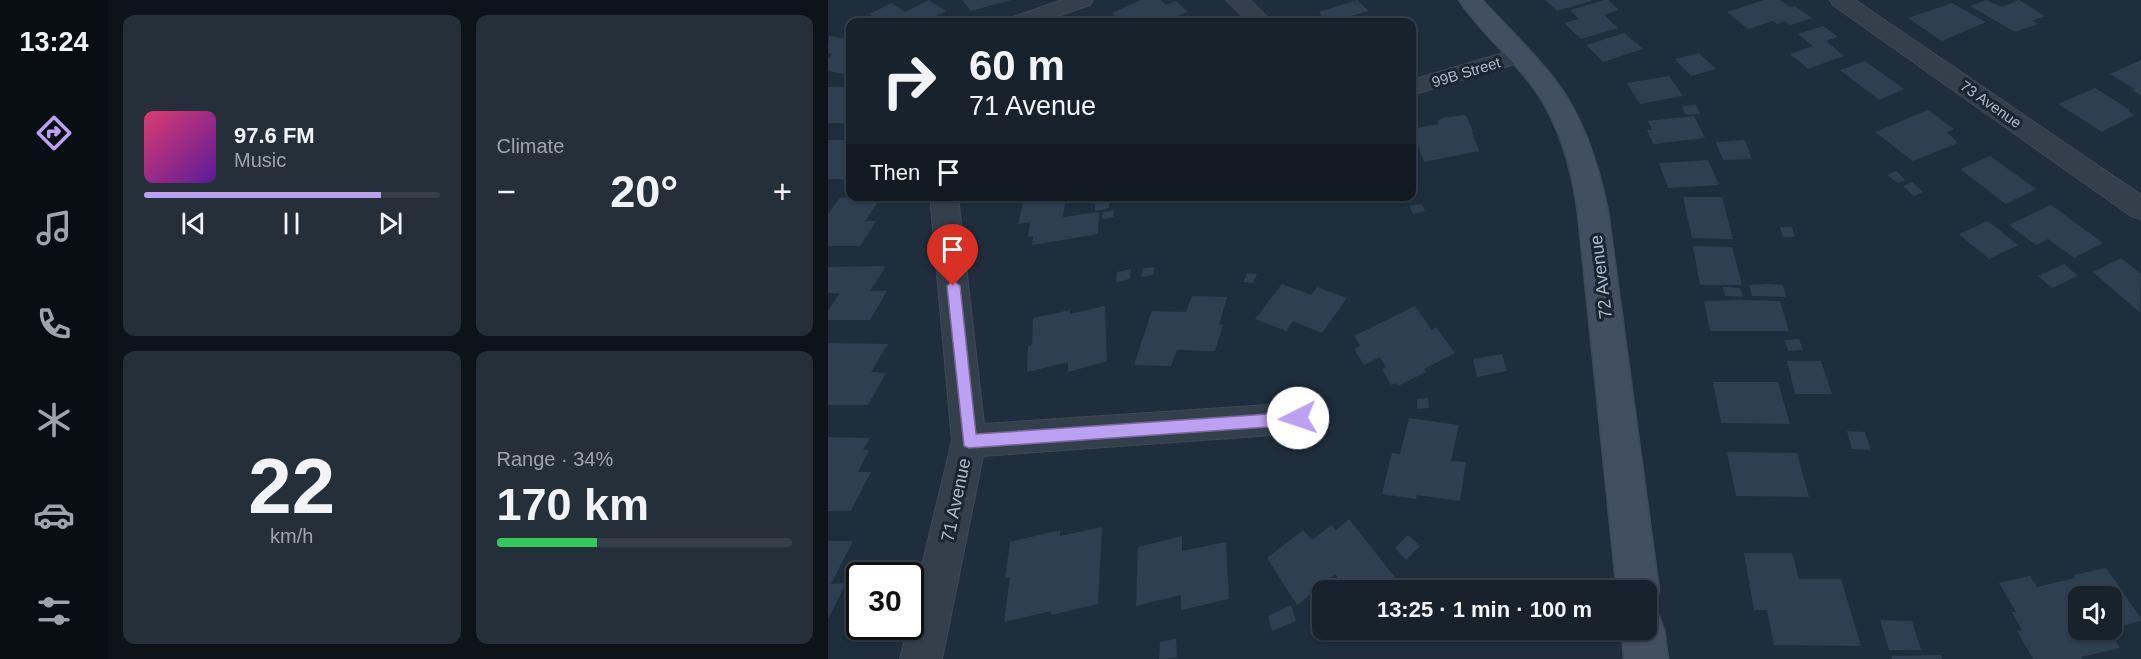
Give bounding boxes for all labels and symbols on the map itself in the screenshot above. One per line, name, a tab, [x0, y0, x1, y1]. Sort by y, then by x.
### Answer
street label: 99B Street	[1430, 53, 1503, 90]
street label: 73 Avenue	[1957, 77, 2025, 131]
pin	[927, 224, 978, 286]
street label: 72 Avenue	[1586, 234, 1616, 320]
position arrow	[1266, 386, 1330, 450]
street label: 71 Avenue	[937, 456, 975, 544]
speed limit sign: 30	[846, 562, 924, 640]

